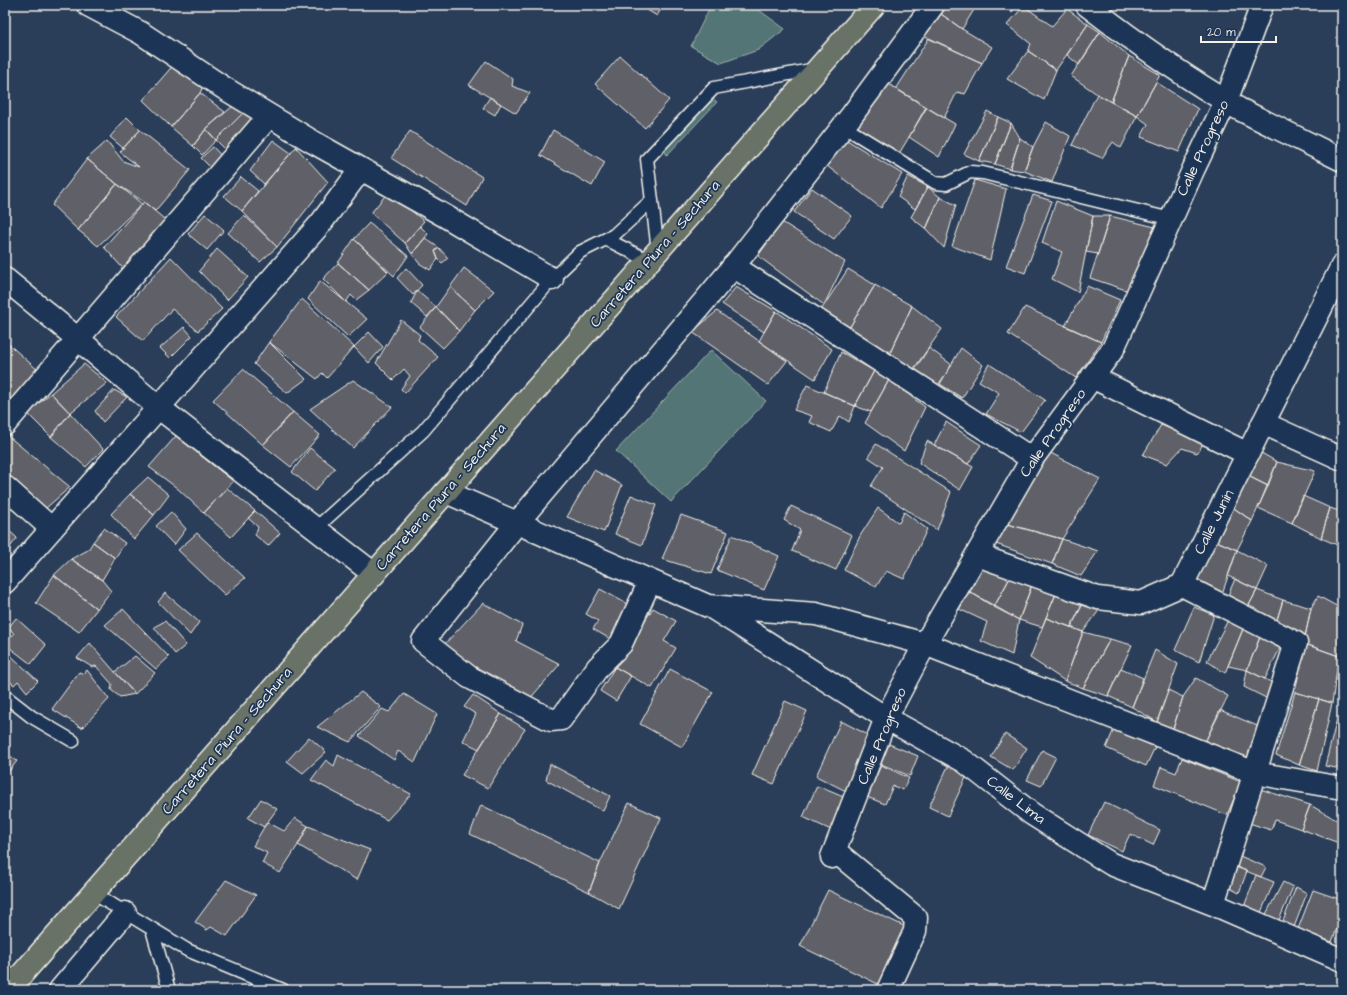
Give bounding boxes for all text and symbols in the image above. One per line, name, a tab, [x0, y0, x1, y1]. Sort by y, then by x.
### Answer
scale bar	[1201, 18, 1276, 44]
text: 20 m	[1207, 24, 1236, 41]
street label: Calle Progreso	[1172, 96, 1236, 200]
street label: Carretera Piura - Sechura	[585, 175, 725, 332]
street label: Calle Progreso	[1015, 384, 1092, 482]
street label: Carretera Piura - Sechura	[371, 418, 511, 575]
street label: Calle Junín	[1189, 486, 1239, 558]
street label: Carretera Piura - Sechura	[157, 662, 297, 819]
street label: Calle Progreso	[852, 684, 913, 788]
street label: Calle Lima	[982, 771, 1050, 829]

